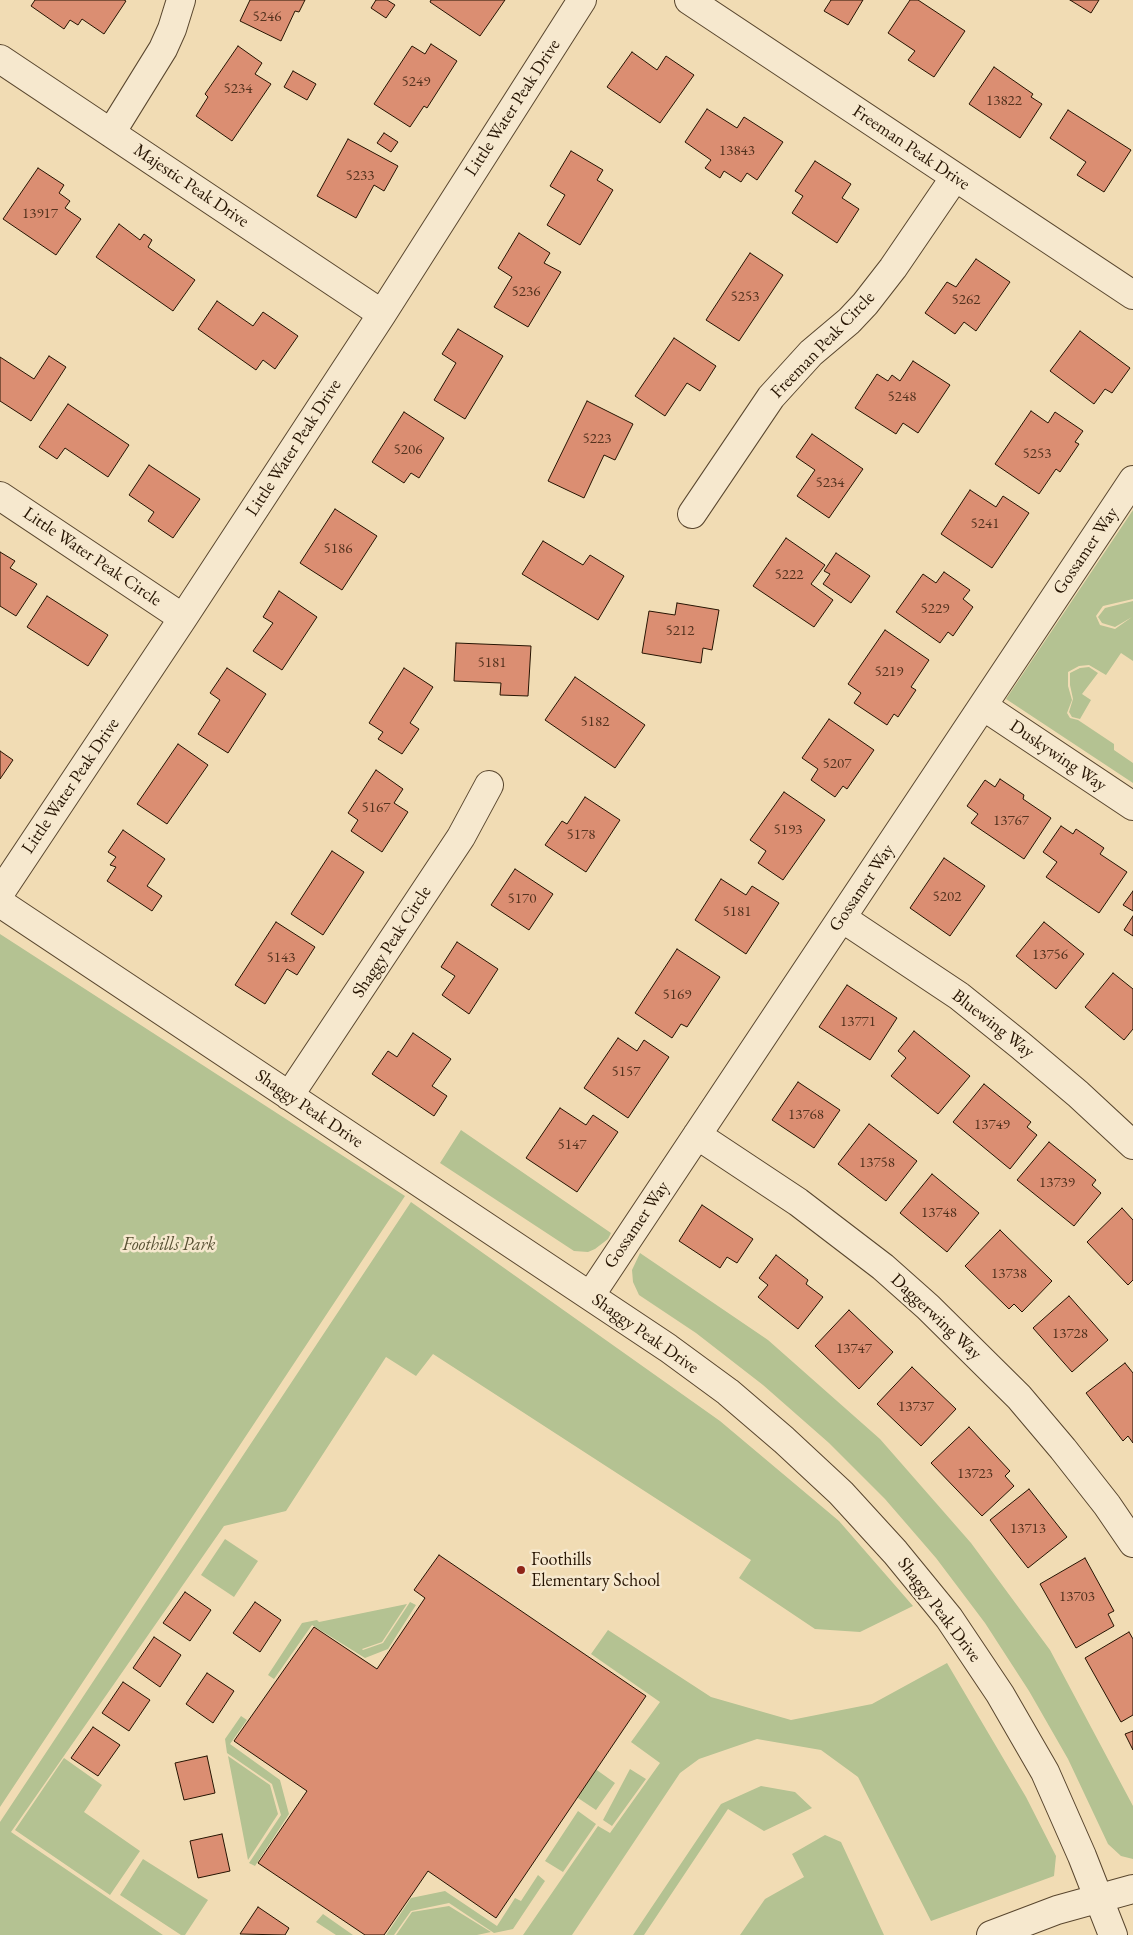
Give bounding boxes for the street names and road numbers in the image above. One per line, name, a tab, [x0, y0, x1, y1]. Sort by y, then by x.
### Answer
street label: Little Water Peak Drive	[461, 35, 565, 181]
street label: Freeman Peak Drive	[848, 101, 974, 195]
street label: Majestic Peak Drive	[129, 139, 253, 233]
street label: Freeman Peak Circle	[766, 287, 880, 403]
street label: Little Water Peak Drive	[242, 375, 346, 521]
street label: Little Water Peak Circle	[19, 503, 165, 611]
street label: Gossamer Way	[1049, 503, 1123, 599]
street label: Little Water Peak Drive	[18, 714, 124, 858]
street label: Duskywing Way	[1005, 716, 1111, 796]
street label: Gossamer Way	[825, 840, 899, 936]
street label: Shaggy Peak Circle	[348, 882, 436, 1002]
street label: Bluewing Way	[947, 985, 1039, 1063]
street label: Shaggy Peak Drive	[251, 1065, 367, 1153]
street label: Gossamer Way	[600, 1177, 674, 1273]
street label: Daggerwing Way	[886, 1269, 986, 1365]
street label: Shaggy Peak Drive	[587, 1289, 703, 1379]
street label: Shaggy Peak Drive	[893, 1553, 985, 1667]

